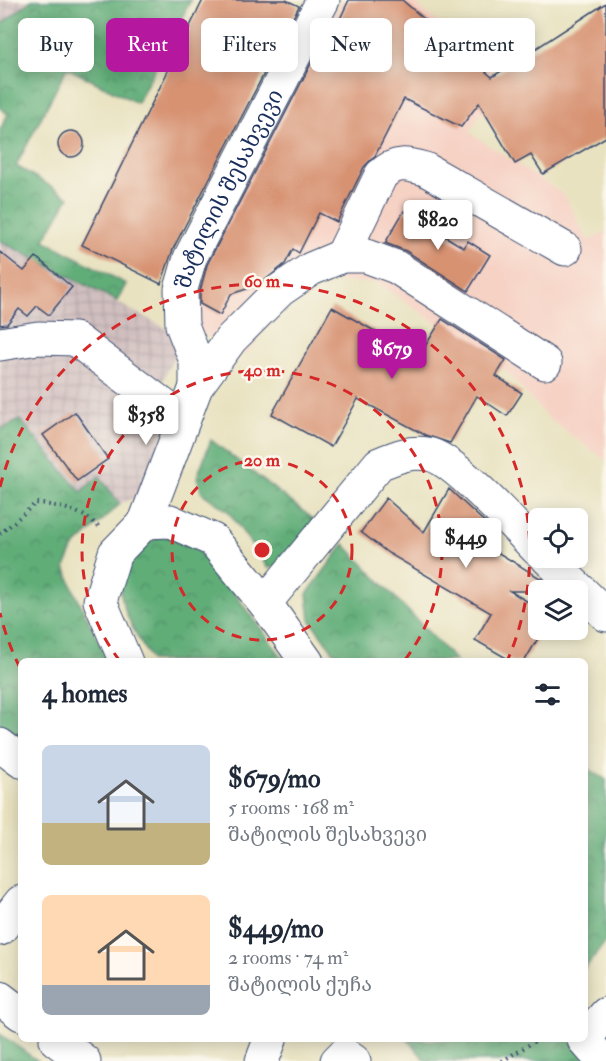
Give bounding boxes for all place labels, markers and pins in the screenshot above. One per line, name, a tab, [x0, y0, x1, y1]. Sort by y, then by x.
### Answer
pin: $820	[402, 200, 474, 251]
pin: $679	[356, 329, 428, 380]
pin: $358	[110, 395, 182, 446]
pin: $449	[430, 518, 502, 569]
centre of rings	[252, 540, 272, 560]

